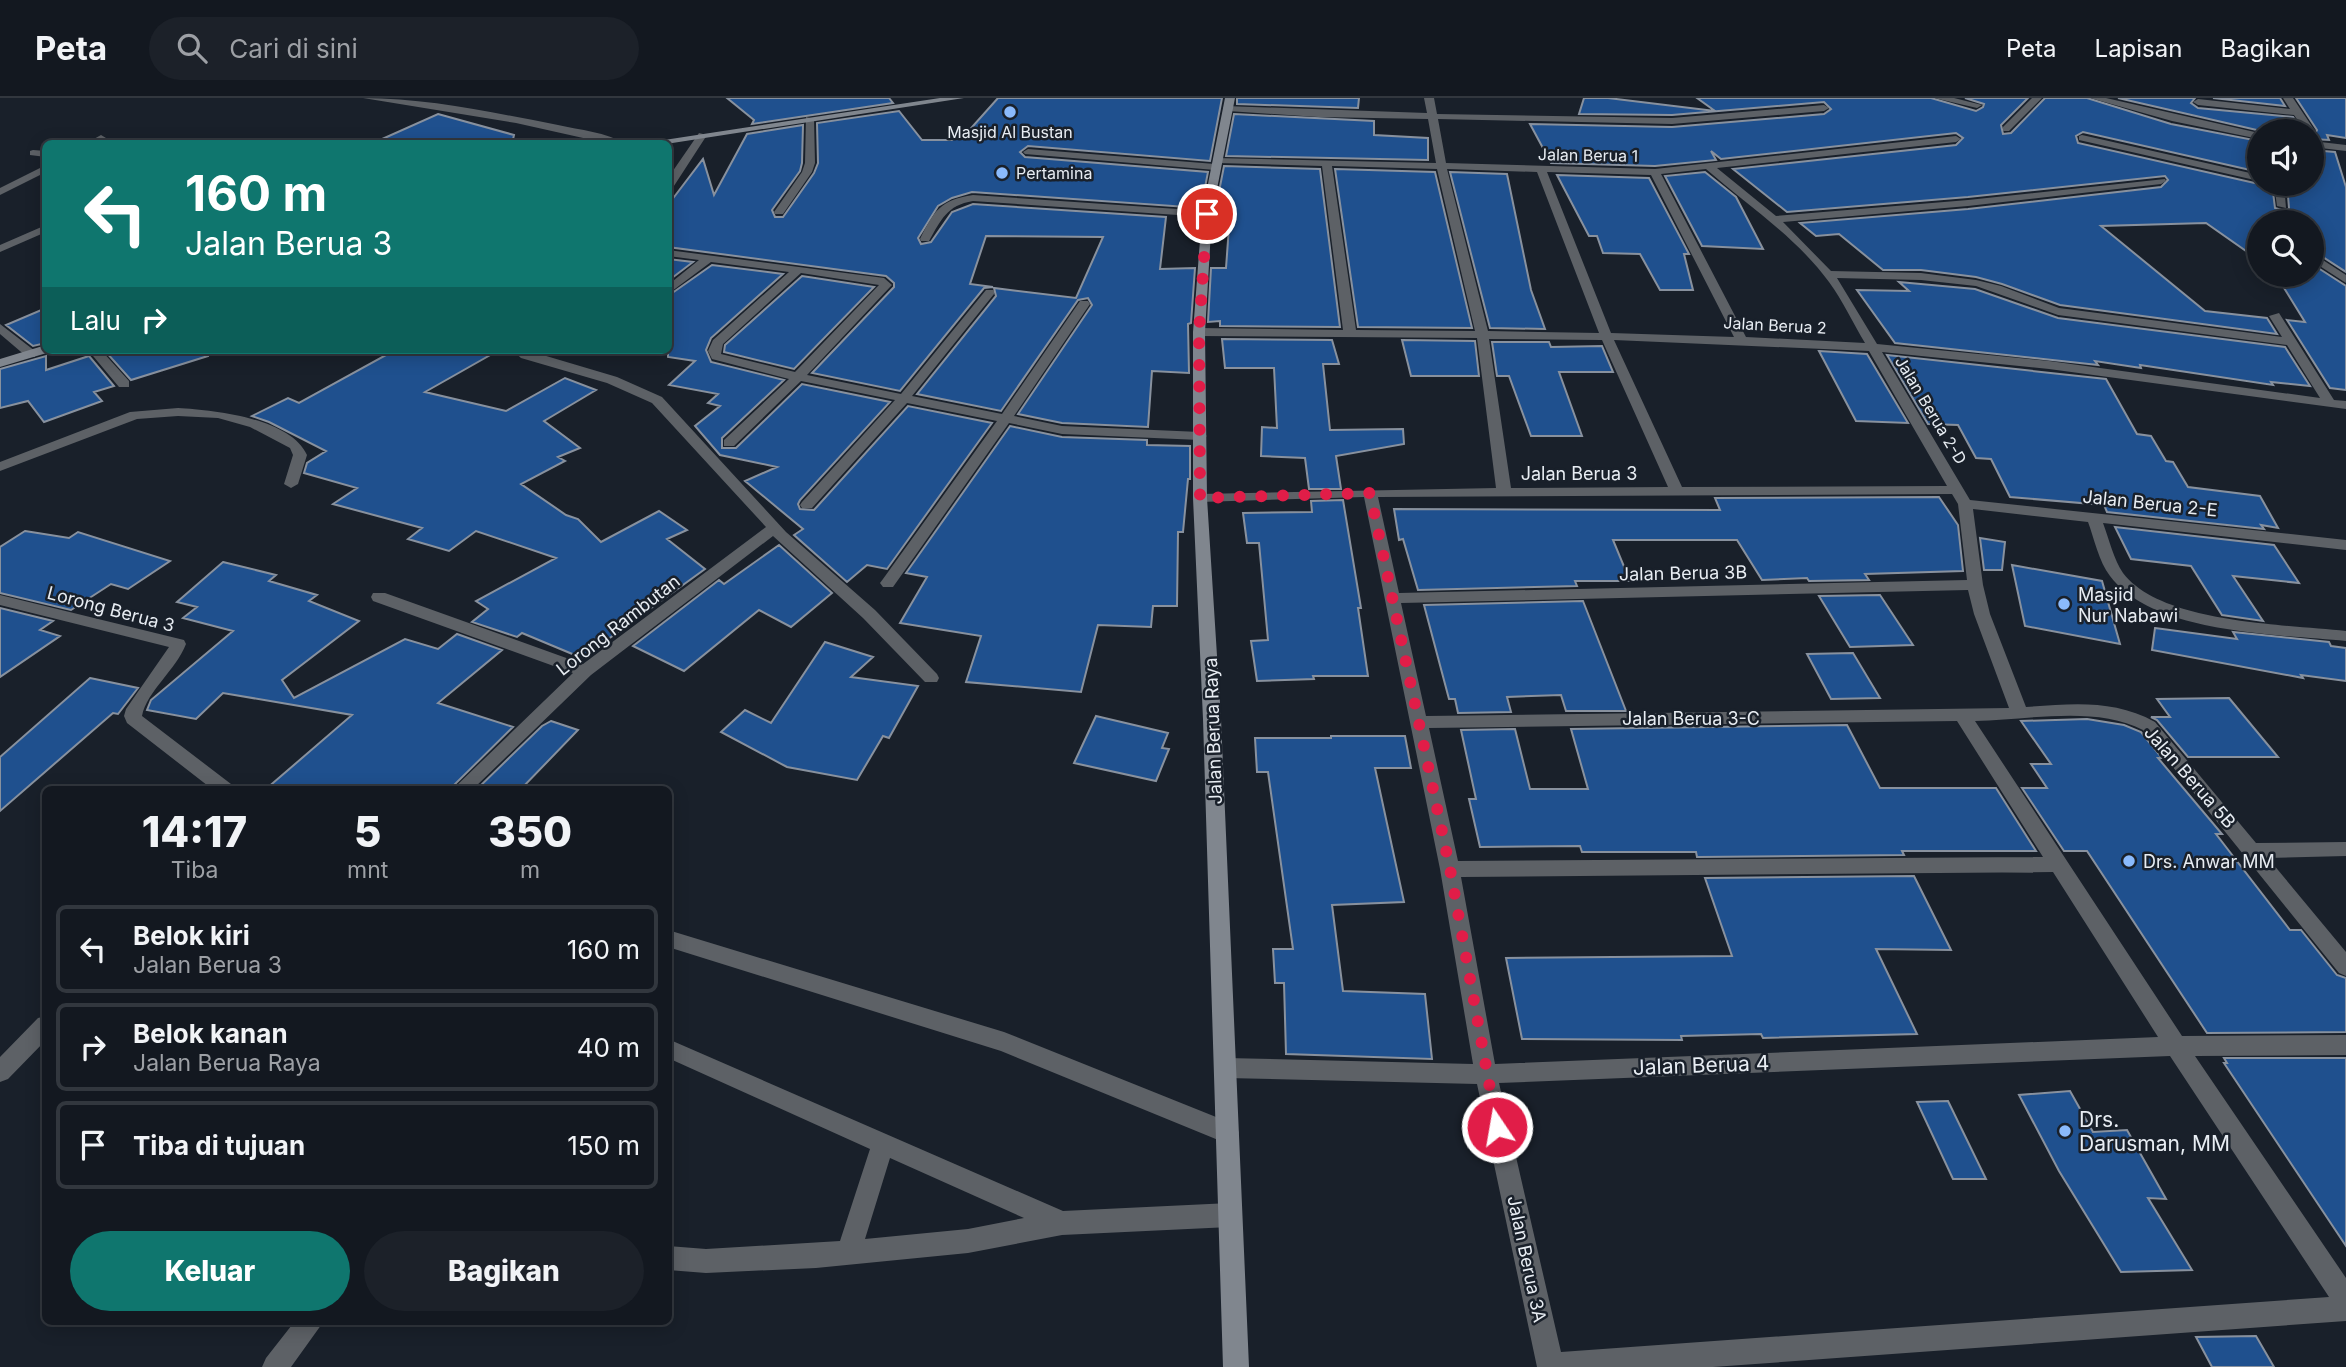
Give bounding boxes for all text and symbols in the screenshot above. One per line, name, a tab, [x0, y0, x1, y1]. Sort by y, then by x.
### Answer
search box	[149, 17, 639, 80]
text: Peta	[35, 28, 107, 68]
icon: search	[173, 29, 211, 67]
text: Cari di sini	[229, 33, 358, 64]
text: Peta	[2006, 34, 2057, 63]
text: Lapisan	[2095, 34, 2182, 63]
text: Bagikan	[2220, 34, 2311, 63]
marker: Masjid Al Bustan	[1002, 104, 1018, 120]
map controls	[2247, 119, 2324, 287]
button: sound	[2247, 119, 2324, 196]
place label: Masjid Al Bustan	[947, 122, 1073, 142]
street label: Jalan Berua 1	[1538, 144, 1638, 166]
place label: Pertamina	[1016, 163, 1092, 183]
text: 160 m	[185, 164, 327, 223]
marker: Pertamina	[994, 165, 1010, 181]
icon: left	[70, 168, 161, 259]
pin	[1177, 184, 1237, 244]
icon: arrive	[1188, 195, 1226, 233]
button: search	[2247, 210, 2324, 287]
text: Jalan Berua 3	[185, 224, 392, 263]
icon: right	[135, 301, 173, 339]
text: Lalu	[70, 305, 121, 336]
street label: Jalan Berua 2	[1723, 312, 1827, 338]
street label: Jalan Berua 2-D	[1891, 352, 1971, 468]
street label: Jalan Berua 3	[1521, 463, 1637, 484]
street label: Jalan Berua 2-E	[2082, 485, 2218, 521]
street label: Jalan Berua 3B	[1619, 561, 1747, 585]
street label: Lorong Rambutan	[552, 570, 684, 680]
street label: Lorong Berua 3	[45, 582, 177, 636]
place label: Masjid Nur Nabawi	[2078, 584, 2178, 626]
marker: Masjid Nur Nabawi	[2056, 596, 2072, 612]
street label: Jalan Berua Raya	[1200, 657, 1226, 805]
street label: Jalan Berua 3-C	[1622, 708, 1760, 729]
street label: Jalan Berua 5B	[2140, 722, 2240, 832]
text: 14:17	[142, 806, 247, 857]
text: 5	[354, 806, 381, 857]
text: 350	[488, 806, 572, 857]
place label: Drs. Anwar MM	[2143, 851, 2275, 872]
marker: Drs. Anwar MM	[2121, 853, 2137, 869]
text: Tiba	[171, 856, 218, 884]
text: mnt	[347, 856, 388, 884]
text: m	[520, 856, 540, 884]
text: Belok kiri	[133, 920, 250, 951]
icon: left	[74, 930, 112, 968]
text: 160 m	[567, 934, 640, 965]
text: Jalan Berua 3	[133, 951, 282, 979]
text: Belok kanan	[133, 1018, 288, 1049]
icon: right	[74, 1028, 112, 1066]
text: 40 m	[577, 1032, 640, 1063]
text: Jalan Berua Raya	[133, 1049, 321, 1077]
street label: Jalan Berua 4	[1632, 1050, 1770, 1080]
position arrow	[1460, 1090, 1534, 1164]
place label: Drs. Darusman, MM	[2079, 1107, 2230, 1156]
marker: Drs. Darusman, MM	[2057, 1123, 2073, 1139]
icon: arrive	[74, 1126, 112, 1164]
text: Tiba di tujuan	[133, 1130, 305, 1161]
text: 150 m	[567, 1130, 640, 1161]
street label: Jalan Berua 3A	[1503, 1194, 1551, 1324]
button: Keluar	[70, 1231, 350, 1311]
button: Bagikan	[364, 1231, 644, 1311]

